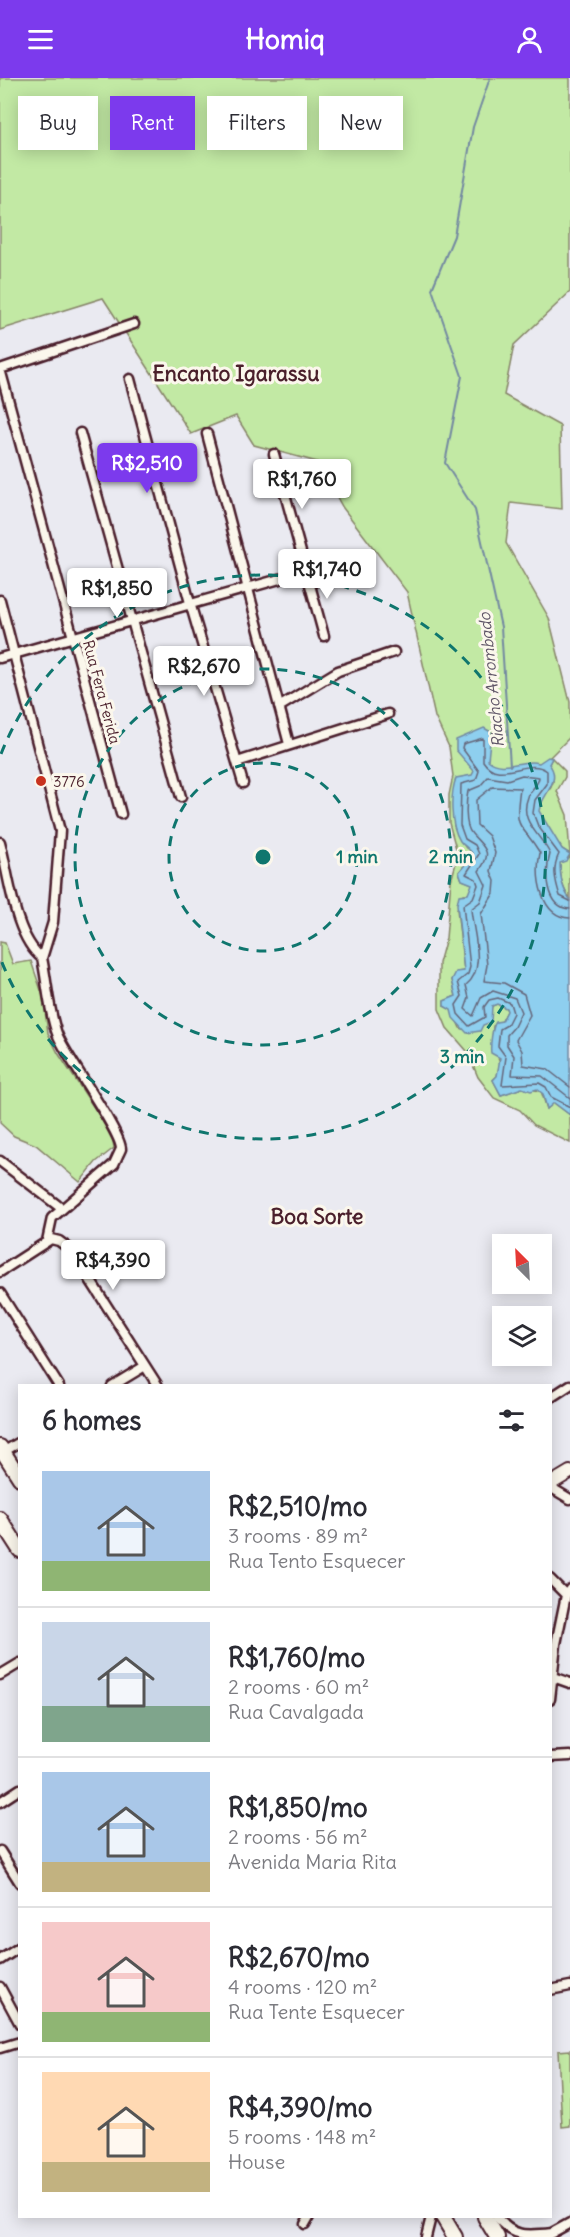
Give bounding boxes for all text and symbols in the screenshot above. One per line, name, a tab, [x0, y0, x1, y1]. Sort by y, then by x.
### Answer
text: Homiq	[245, 22, 325, 56]
icon: menu	[24, 23, 57, 56]
icon: person	[513, 23, 546, 56]
chip: Buy	[18, 96, 98, 150]
chip: Rent	[110, 96, 195, 150]
chip: Filters	[207, 96, 307, 150]
chip: New	[319, 96, 403, 150]
district label: Encanto Igarassu	[153, 360, 319, 387]
pin: R$2,510	[92, 443, 202, 494]
text: R$2,510	[111, 450, 183, 475]
pin: R$1,760	[247, 459, 357, 510]
text: R$1,760	[267, 466, 337, 491]
pin: R$1,740	[272, 549, 382, 600]
text: R$1,740	[292, 556, 362, 581]
pin: R$1,850	[62, 568, 172, 619]
text: R$1,850	[81, 575, 153, 600]
water label: Riacho Arrombado	[474, 611, 508, 748]
street label: Rua Fera Ferida	[79, 638, 125, 746]
pin: R$2,670	[149, 646, 259, 697]
text: R$2,670	[167, 653, 241, 678]
place label: 3776	[53, 772, 85, 791]
marker: 3776	[34, 774, 48, 788]
text: 1 min	[336, 845, 378, 868]
text: 2 min	[429, 845, 474, 868]
centre of rings	[253, 847, 273, 867]
text: 3 min	[440, 1045, 485, 1068]
district label: Boa Sorte	[271, 1203, 363, 1230]
north arrow	[492, 1234, 552, 1294]
map controls	[492, 1234, 552, 1366]
pin: R$4,390	[58, 1240, 168, 1291]
text: R$4,390	[75, 1247, 151, 1272]
button: layers	[492, 1306, 552, 1366]
text: 6 homes	[42, 1404, 141, 1437]
icon: filters	[495, 1404, 528, 1437]
text: R$2,510/mo	[228, 1490, 367, 1523]
icon: home	[90, 1495, 162, 1567]
text: 3 rooms · 89 m²	[228, 1523, 368, 1548]
text: Rua Tento Esquecer	[228, 1548, 405, 1573]
text: R$1,760/mo	[228, 1641, 365, 1674]
icon: home	[90, 1646, 162, 1718]
text: 2 rooms · 60 m²	[228, 1674, 369, 1699]
text: Rua Cavalgada	[228, 1699, 364, 1724]
text: R$1,850/mo	[228, 1791, 368, 1824]
icon: home	[90, 1796, 162, 1868]
text: 2 rooms · 56 m²	[228, 1824, 368, 1849]
text: Avenida Maria Rita	[228, 1849, 397, 1874]
text: R$2,670/mo	[228, 1941, 370, 1974]
icon: home	[90, 1946, 162, 2018]
text: 4 rooms · 120 m²	[228, 1974, 377, 1999]
text: Rua Tente Esquecer	[228, 1999, 405, 2024]
text: R$4,390/mo	[228, 2091, 372, 2124]
icon: home	[90, 2096, 162, 2168]
text: 5 rooms · 148 m²	[228, 2124, 376, 2149]
text: House	[228, 2149, 285, 2174]

